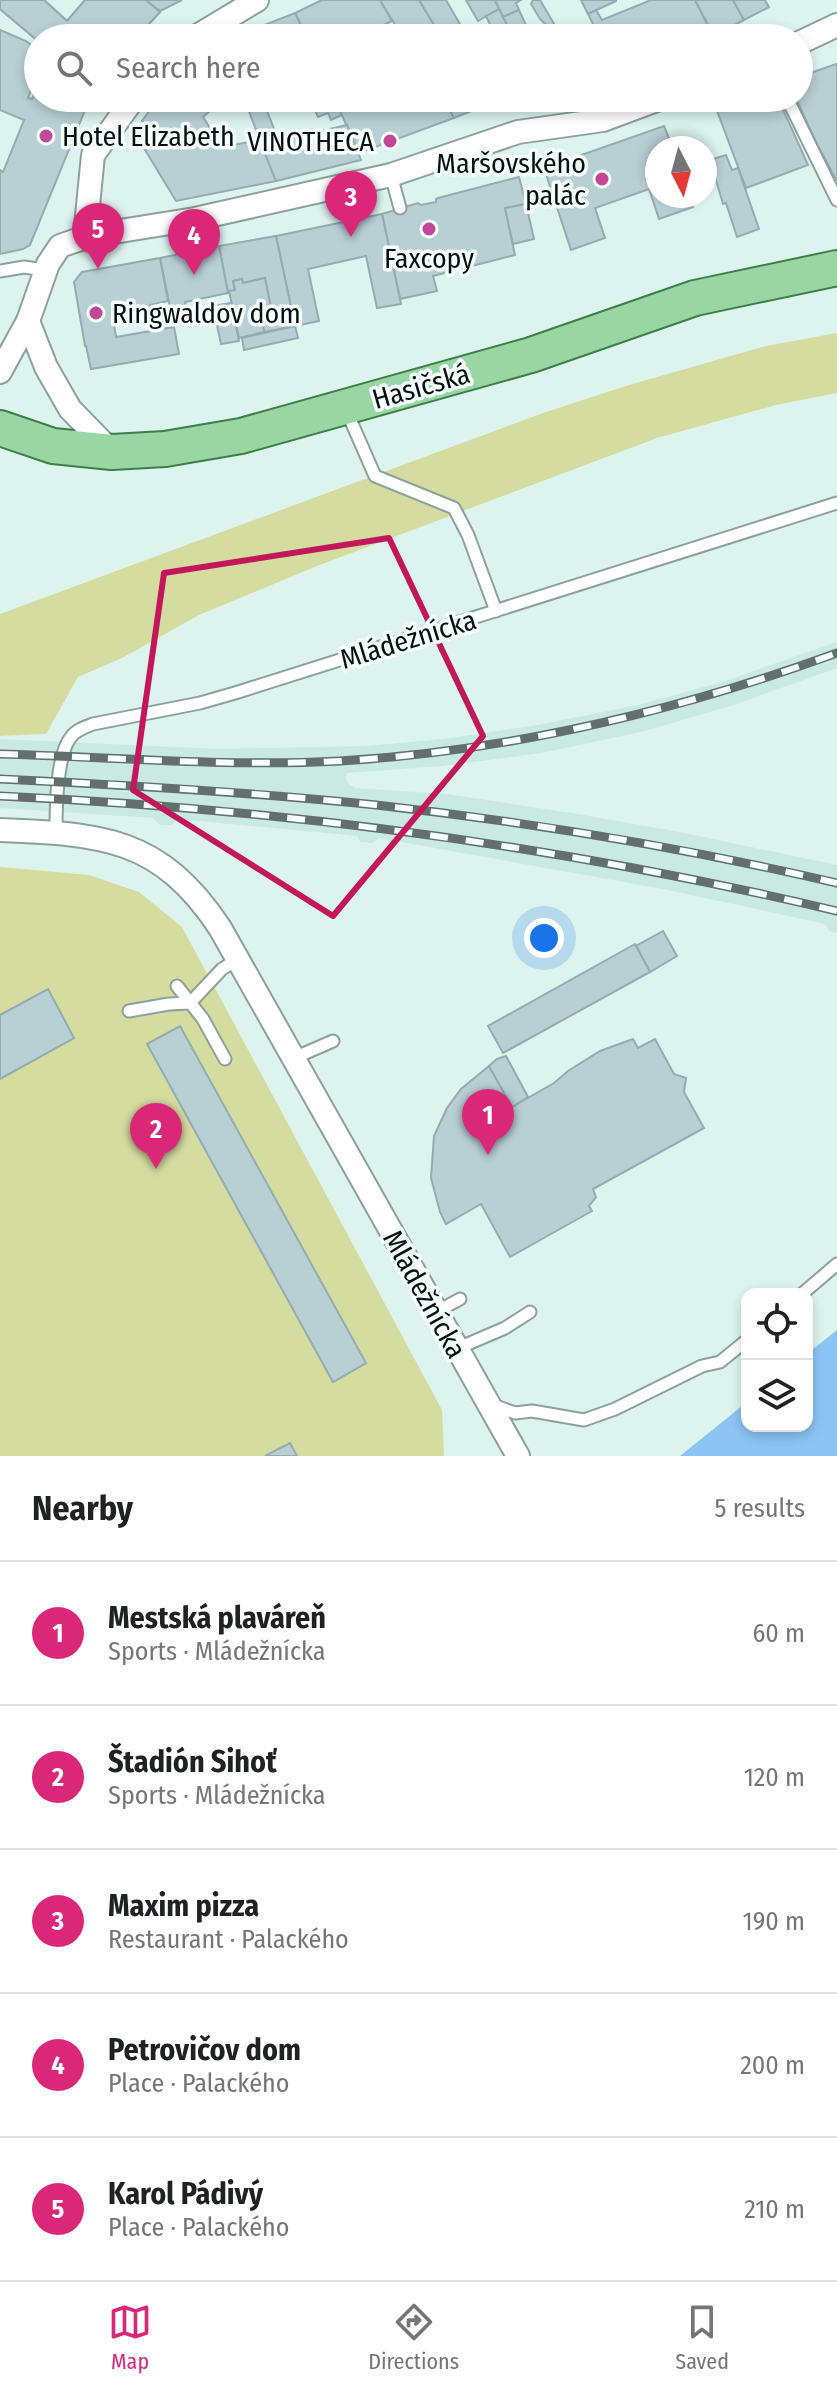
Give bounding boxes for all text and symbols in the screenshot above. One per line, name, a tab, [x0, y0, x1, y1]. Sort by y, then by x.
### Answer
search box	[24, 24, 813, 112]
icon: search	[52, 46, 96, 90]
text: Search here	[116, 50, 261, 86]
place label: Hotel Elizabeth	[62, 120, 235, 153]
place label: VINOTHECA	[247, 125, 374, 158]
marker: Hotel Elizabeth	[37, 127, 55, 145]
marker: VINOTHECA	[381, 132, 399, 150]
north arrow	[645, 136, 717, 208]
place label: Maršovského palác	[436, 147, 586, 212]
marker: Maršovského palác	[593, 170, 611, 188]
pin: 3	[325, 171, 377, 237]
pin: 5	[72, 203, 124, 269]
pin: 4	[168, 209, 220, 275]
marker: Faxcopy	[420, 220, 438, 238]
place label: Faxcopy	[384, 242, 474, 275]
place label: Ringwaldov dom	[112, 297, 301, 330]
marker: Ringwaldov dom	[87, 304, 105, 322]
street label: Hasičská	[369, 357, 474, 416]
street label: Mládežnícka	[336, 603, 480, 676]
your location	[524, 918, 564, 958]
pin: 1	[462, 1089, 514, 1155]
pin: 2	[130, 1103, 182, 1169]
street label: Mládežnícka	[376, 1225, 473, 1364]
map controls	[741, 1288, 813, 1432]
button: locate	[741, 1288, 813, 1360]
button: layers	[741, 1360, 813, 1432]
text: Nearby	[32, 1488, 133, 1529]
text: 5 results	[715, 1493, 805, 1524]
text: Mestská plaváreň	[108, 1600, 326, 1636]
text: 1	[53, 1618, 64, 1649]
text: 60 m	[752, 1618, 805, 1649]
text: Sports · Mládežnícka	[108, 1636, 326, 1667]
text: Štadión Sihoť	[108, 1744, 276, 1780]
text: 2	[52, 1762, 64, 1793]
text: 120 m	[744, 1762, 805, 1793]
text: Sports · Mládežnícka	[108, 1780, 326, 1811]
text: Maxim pizza	[108, 1888, 259, 1924]
text: 3	[52, 1906, 64, 1937]
text: 190 m	[743, 1906, 805, 1937]
text: Restaurant · Palackého	[108, 1924, 349, 1955]
text: Petrovičov dom	[108, 2032, 301, 2068]
text: 4	[51, 2050, 65, 2081]
text: 200 m	[740, 2050, 805, 2081]
text: Place · Palackého	[108, 2068, 289, 2099]
text: Karol Pádivý	[108, 2176, 263, 2212]
text: 5	[52, 2194, 64, 2225]
text: 210 m	[744, 2194, 805, 2225]
text: Place · Palackého	[108, 2212, 289, 2243]
tab: Map	[108, 2300, 152, 2375]
tab: Directions	[368, 2300, 459, 2375]
tab: Saved	[675, 2300, 729, 2375]

